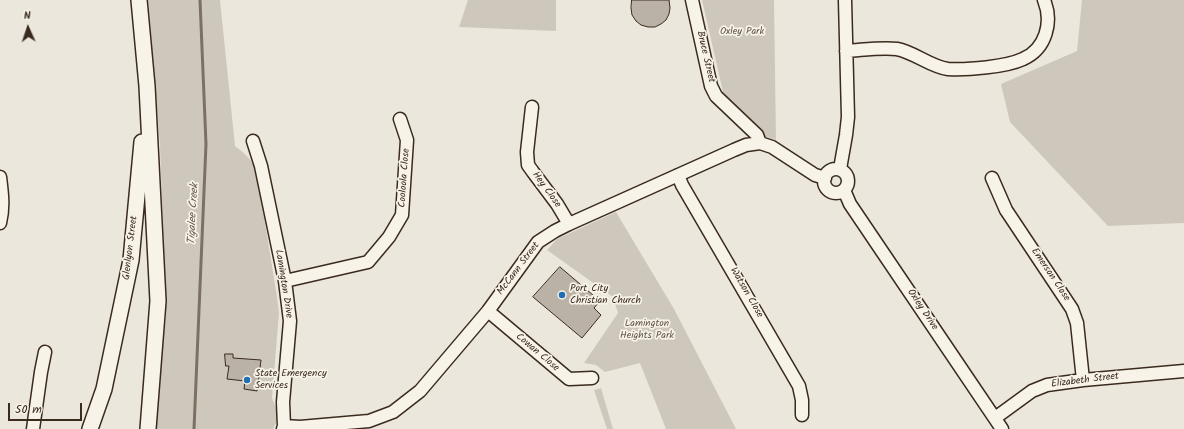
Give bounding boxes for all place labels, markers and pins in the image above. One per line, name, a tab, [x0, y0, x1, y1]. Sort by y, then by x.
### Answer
place label: Port City Christian Church	[570, 283, 641, 306]
marker: Port City Christian Church	[557, 290, 567, 300]
place label: State Emergency Services	[255, 368, 327, 392]
marker: State Emergency Services	[242, 375, 252, 385]

